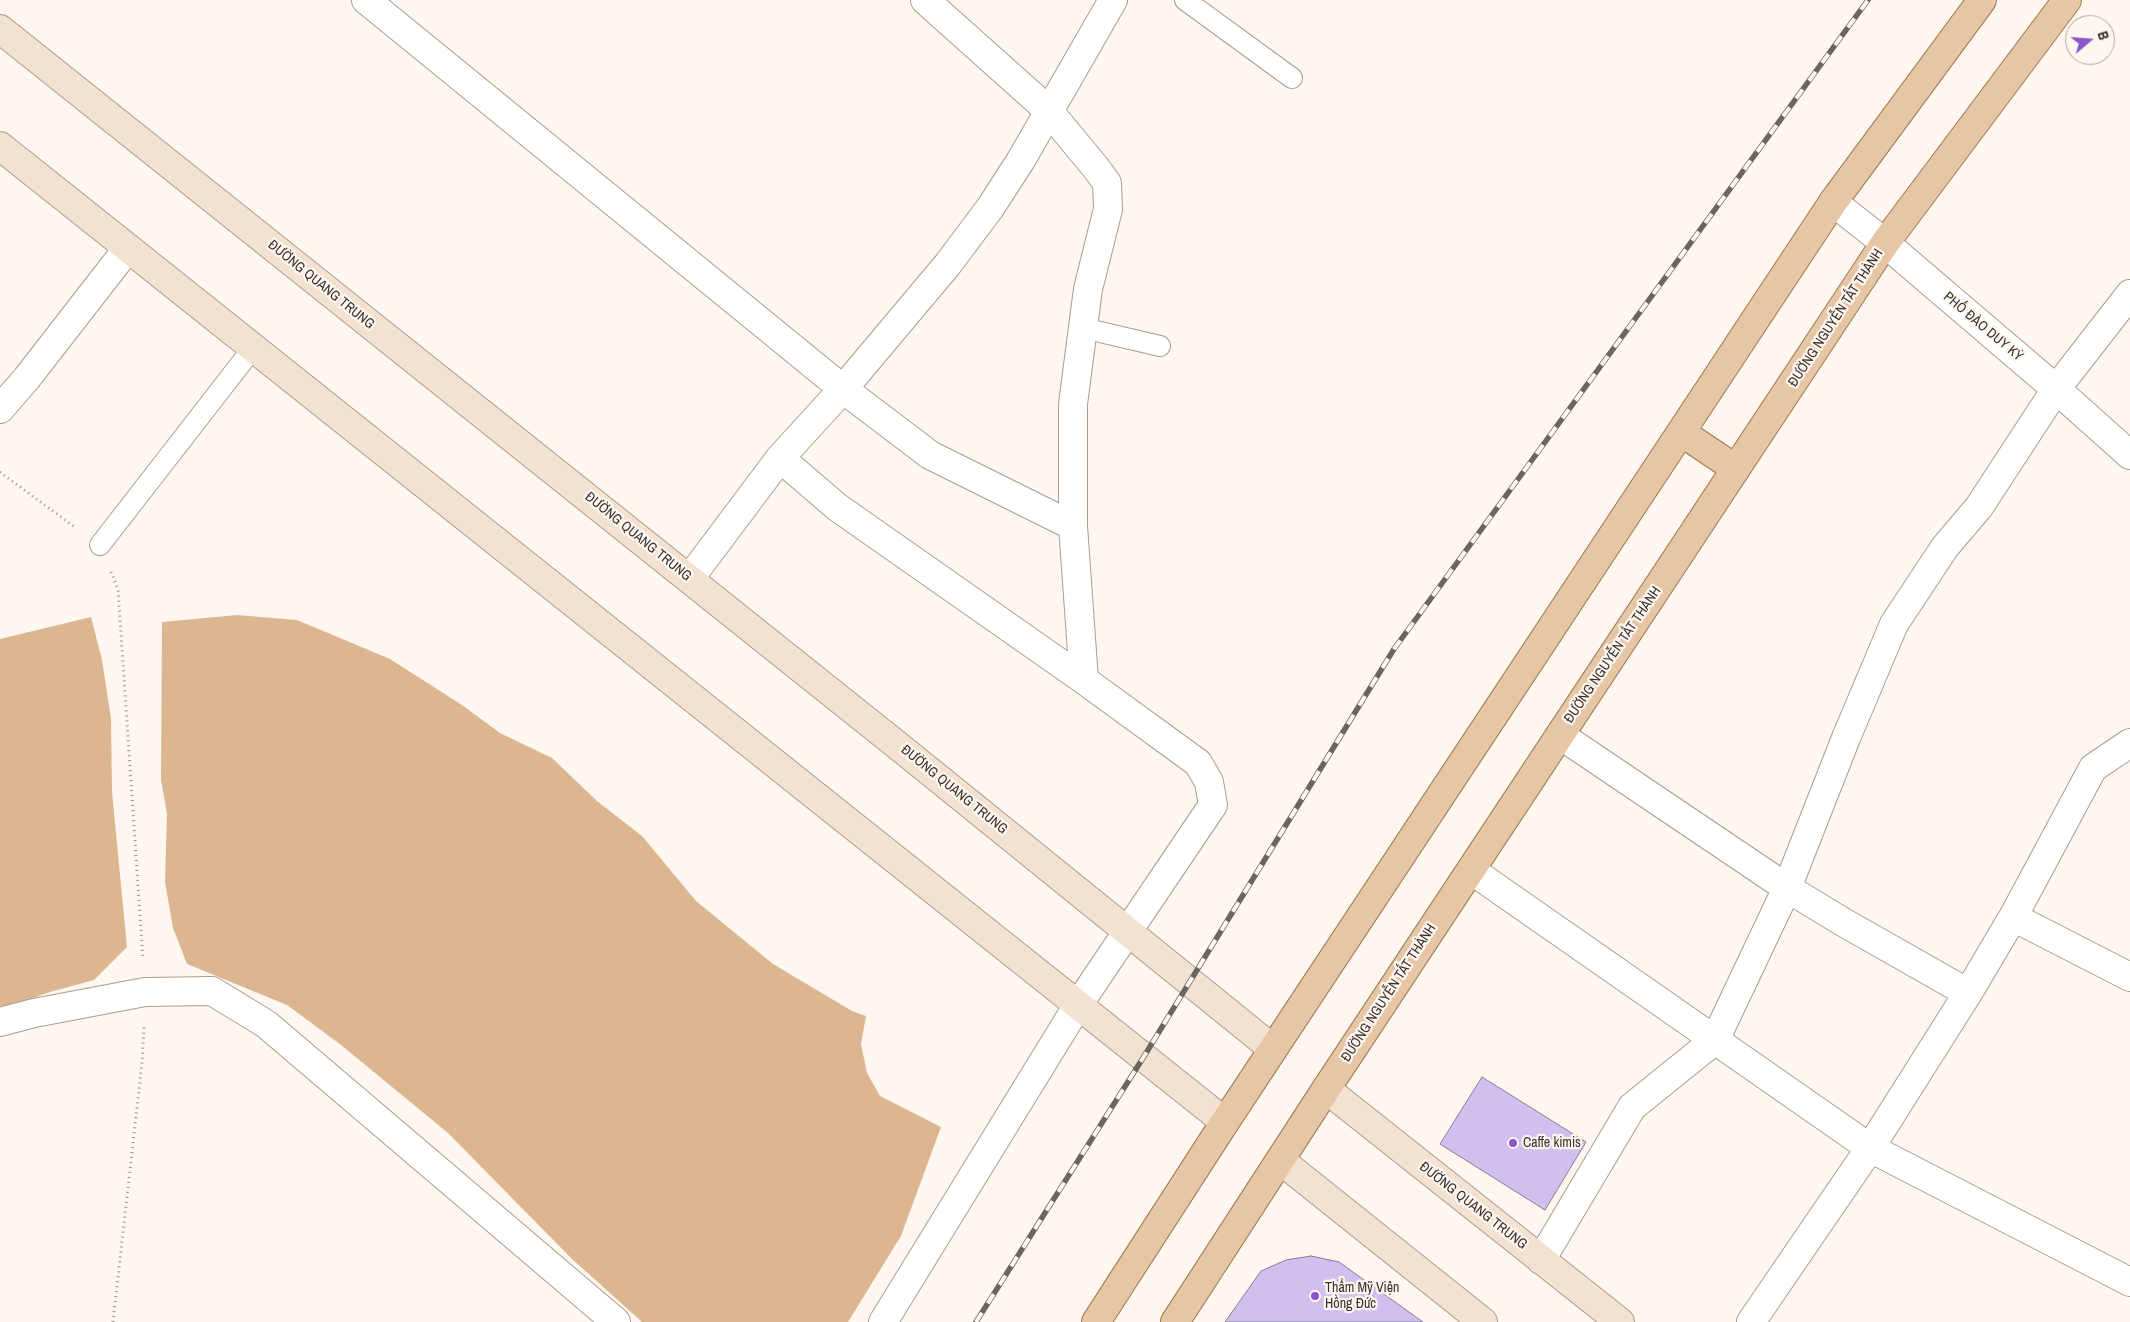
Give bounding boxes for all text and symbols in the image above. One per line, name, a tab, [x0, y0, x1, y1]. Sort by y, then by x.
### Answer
north arrow	[2065, 15, 2115, 65]
text: B	[2093, 29, 2113, 42]
street label: ĐƯỜNG QUANG TRUNG	[264, 237, 378, 333]
street label: ĐƯỜNG NGUYỄN TẤT THÀNH	[1785, 246, 1887, 390]
street label: PHỐ ĐÀO DUY KỲ	[1940, 289, 2026, 365]
street label: ĐƯỜNG QUANG TRUNG	[581, 489, 695, 585]
street label: ĐƯỜNG NGUYỄN TẤT THÀNH	[1561, 584, 1665, 726]
street label: ĐƯỜNG QUANG TRUNG	[897, 742, 1011, 838]
street label: ĐƯỜNG NGUYỄN TẤT THÀNH	[1338, 921, 1440, 1065]
place label: Caffe kimis	[1523, 1135, 1581, 1151]
marker: Caffe kimis	[1507, 1137, 1519, 1149]
street label: ĐƯỜNG QUANG TRUNG	[1416, 1159, 1530, 1253]
place label: Thẩm Mỹ Viện Hồng Đức	[1325, 1280, 1399, 1312]
marker: Thẩm Mỹ Viện Hồng Đức	[1309, 1290, 1321, 1302]

